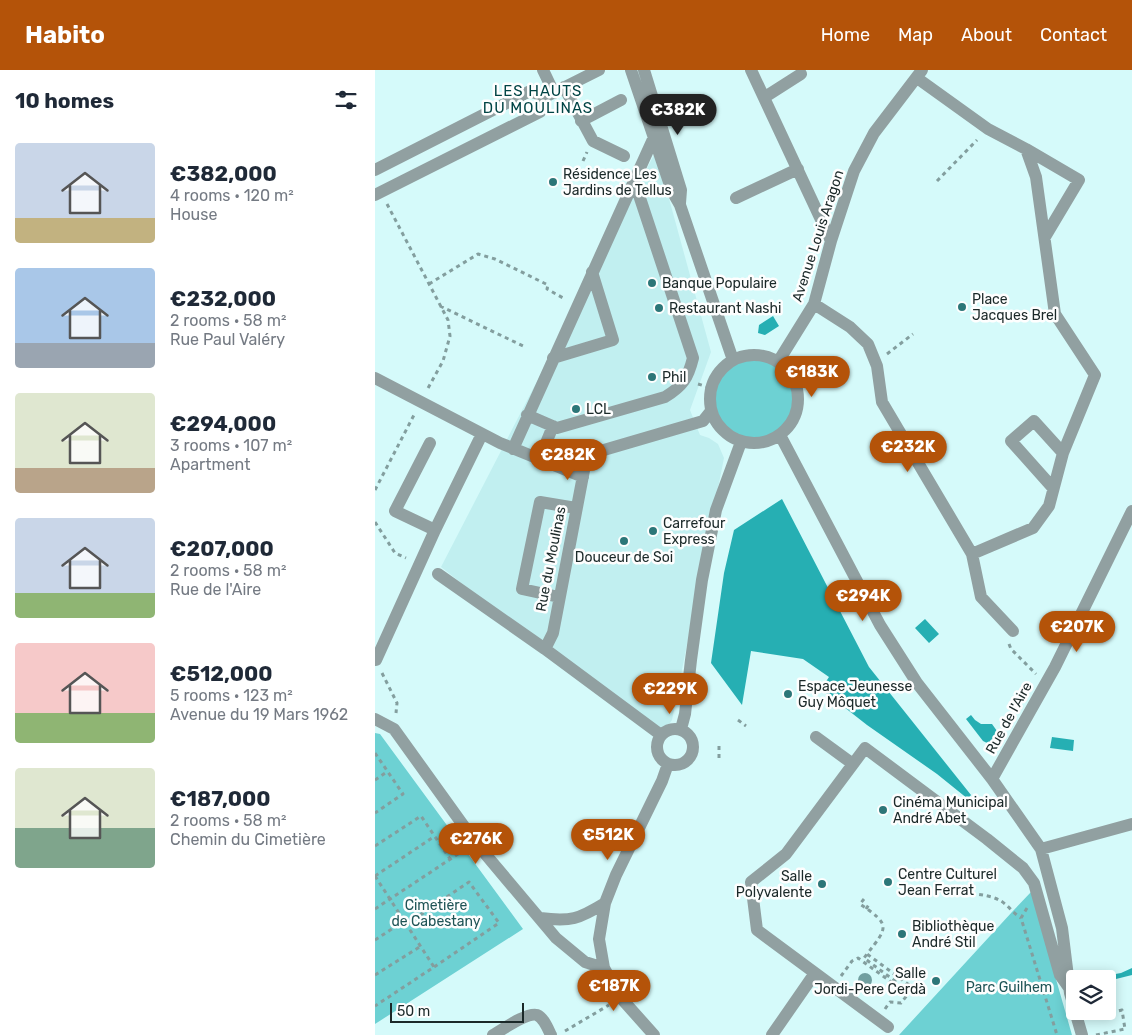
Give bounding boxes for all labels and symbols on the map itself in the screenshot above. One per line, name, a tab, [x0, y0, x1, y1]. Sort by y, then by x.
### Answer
district label: LES HAUTS DU MOULINAS	[483, 82, 593, 117]
pin: €382K	[643, 93, 713, 136]
place label: Résidence Les Jardins de Tellus	[563, 166, 672, 199]
street label: Avenue Louis Aragon	[789, 168, 847, 304]
marker: Résidence Les Jardins de Tellus	[547, 176, 559, 188]
place label: Banque Populaire	[662, 275, 777, 292]
marker: Banque Populaire	[646, 277, 658, 289]
place label: Place Jacques Brel	[972, 291, 1057, 324]
place label: Restaurant Nashi	[669, 300, 781, 317]
marker: Place Jacques Brel	[956, 301, 968, 313]
marker: Restaurant Nashi	[653, 302, 665, 314]
pin: €183K	[777, 356, 847, 398]
place label: Phil	[662, 369, 686, 386]
marker: Phil	[646, 371, 658, 383]
place label: LCL	[586, 401, 611, 418]
marker: LCL	[570, 403, 582, 415]
pin: €232K	[873, 430, 943, 473]
pin: €282K	[533, 438, 603, 481]
street label: Rue du Moulinas	[532, 505, 570, 613]
place label: Carrefour Express	[663, 515, 726, 548]
marker: Carrefour Express	[647, 525, 659, 537]
marker: Douceur de Soi	[618, 535, 630, 547]
place label: Douceur de Soi	[575, 549, 673, 566]
pin: €294K	[828, 580, 898, 622]
pin: €207K	[1042, 610, 1112, 653]
pin: €229K	[635, 672, 705, 715]
place label: Espace Jeunesse Guy Môquet	[798, 678, 912, 711]
street label: Rue de l'Aire	[982, 679, 1036, 757]
marker: Espace Jeunesse Guy Môquet	[782, 688, 794, 700]
place label: Cinéma Municipal André Abet	[893, 794, 1008, 827]
marker: Cinéma Municipal André Abet	[877, 804, 889, 816]
pin: €512K	[573, 818, 643, 861]
pin: €276K	[441, 822, 511, 865]
place label: Centre Culturel Jean Ferrat	[898, 866, 997, 899]
place label: Salle Polyvalente	[736, 868, 812, 901]
marker: Centre Culturel Jean Ferrat	[882, 876, 894, 888]
marker: Salle Polyvalente	[816, 878, 828, 890]
park label: Cimetière de Cabestany	[391, 897, 481, 930]
place label: Bibliothèque André Stil	[912, 918, 994, 951]
marker: Bibliothèque André Stil	[896, 928, 908, 940]
place label: Salle Jordi-Pere Cerdà	[814, 965, 926, 998]
pin: €187K	[579, 970, 649, 1012]
marker: Salle Jordi-Pere Cerdà	[930, 975, 942, 987]
park label: Parc Guilhem	[966, 979, 1052, 996]
scale bar	[390, 1000, 524, 1023]

